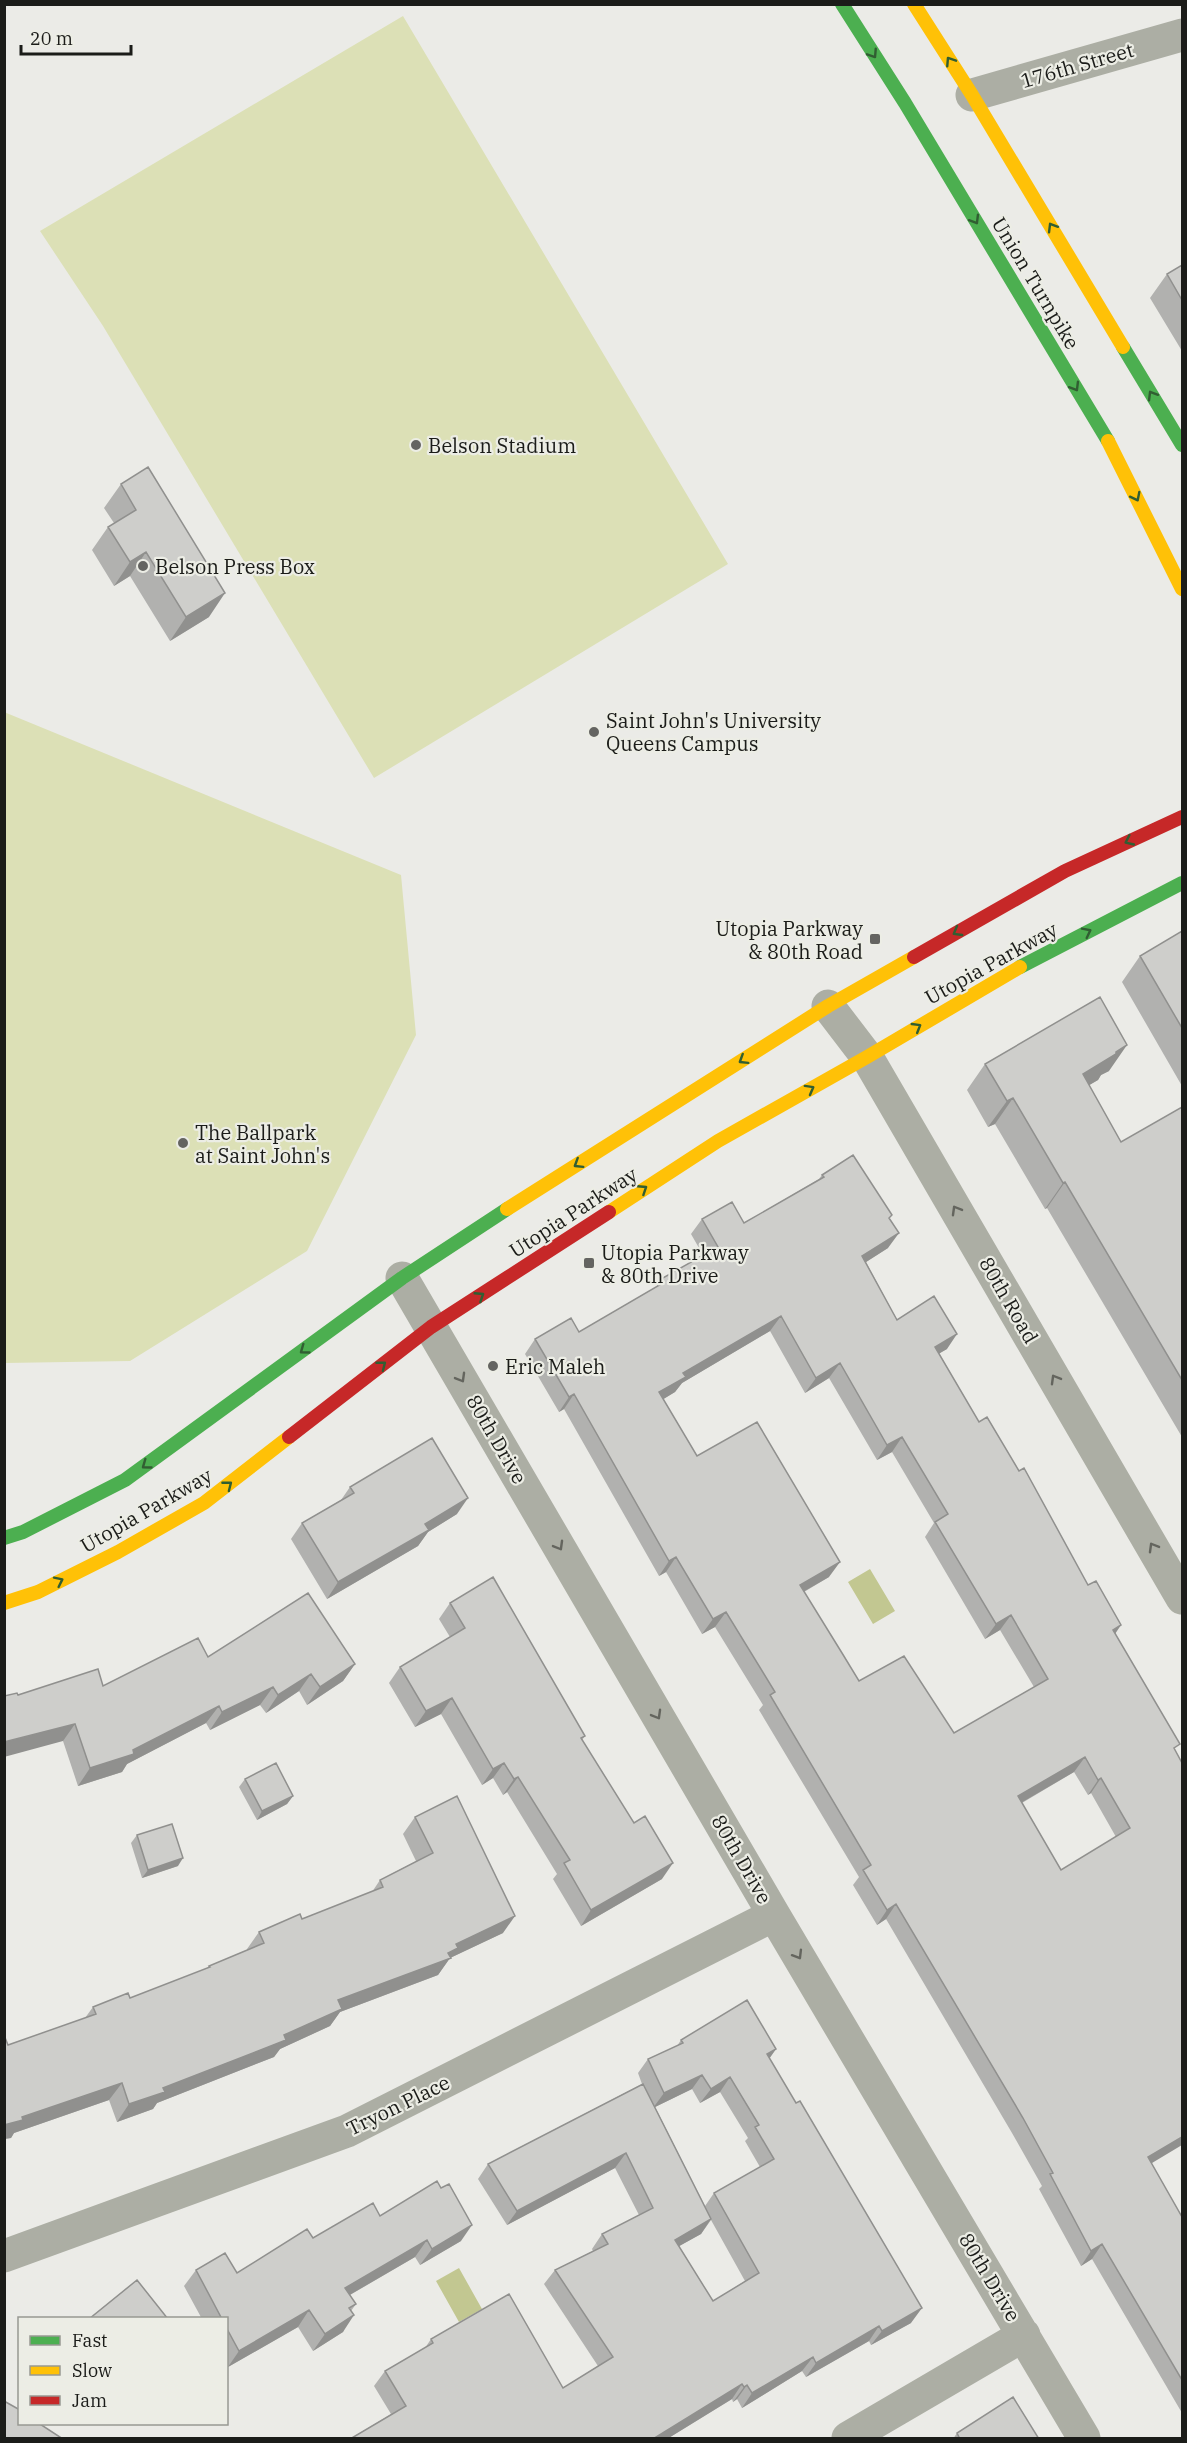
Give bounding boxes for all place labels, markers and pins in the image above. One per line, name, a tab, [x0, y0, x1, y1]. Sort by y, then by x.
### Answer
place label: Belson Stadium	[428, 432, 576, 459]
marker: Belson Stadium	[409, 438, 423, 452]
place label: Belson Press Box	[155, 553, 315, 580]
marker: Belson Press Box	[136, 559, 150, 573]
place label: Saint John's University Queens Campus	[606, 707, 821, 757]
marker: Saint John's University Queens Campus	[587, 725, 601, 739]
place label: Utopia Parkway & 80th Road	[715, 915, 863, 965]
marker: Utopia Parkway & 80th Road	[868, 932, 882, 946]
place label: The Ballpark at Saint John's	[195, 1119, 330, 1169]
marker: The Ballpark at Saint John's	[176, 1136, 190, 1150]
place label: Utopia Parkway & 80th Drive	[601, 1239, 749, 1289]
marker: Utopia Parkway & 80th Drive	[582, 1256, 596, 1270]
place label: Eric Maleh	[505, 1353, 606, 1380]
marker: Eric Maleh	[486, 1359, 500, 1373]

